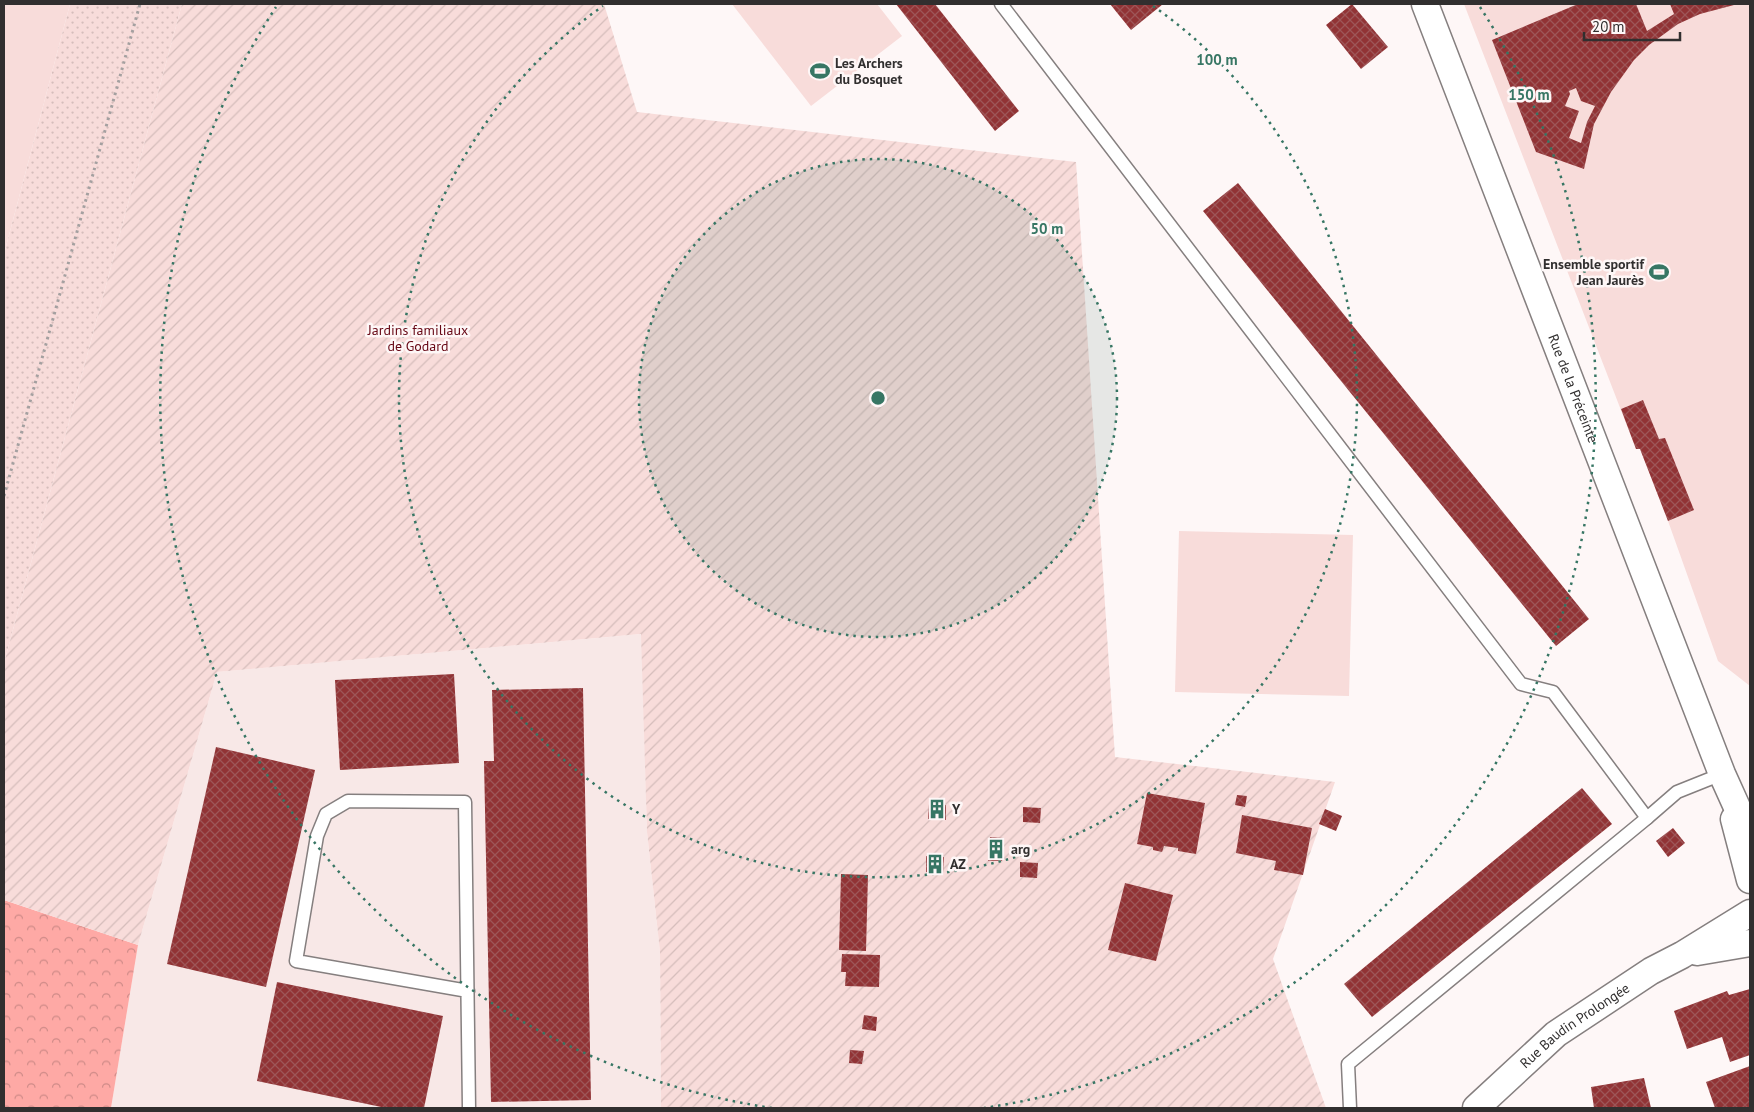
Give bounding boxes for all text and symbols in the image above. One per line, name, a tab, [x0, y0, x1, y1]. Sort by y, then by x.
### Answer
scale bar	[1584, 10, 1680, 42]
text: 20 m	[1592, 17, 1625, 36]
text: 100 m	[1196, 50, 1238, 69]
place label: Les Archers du Bosquet	[835, 54, 903, 88]
sports icon: Les Archers du Bosquet	[809, 60, 831, 82]
text: 150 m	[1508, 85, 1550, 104]
text: 50 m	[1031, 219, 1063, 238]
place label: Ensemble sportif Jean Jaurès	[1543, 255, 1646, 289]
sports icon: Ensemble sportif Jean Jaurès	[1648, 261, 1670, 283]
park label: Jardins familiaux de Godard	[367, 321, 468, 355]
street label: Rue de la Préceinte	[1544, 331, 1602, 445]
centre of rings	[869, 389, 887, 407]
building icon: Y	[926, 798, 948, 820]
place label: Y	[951, 800, 961, 818]
building icon: arg	[985, 838, 1007, 860]
place label: arg	[1011, 840, 1030, 858]
building icon: AZ	[924, 853, 946, 875]
place label: AZ	[950, 855, 966, 873]
street label: Rue Baudin Prolongée	[1516, 979, 1633, 1072]

